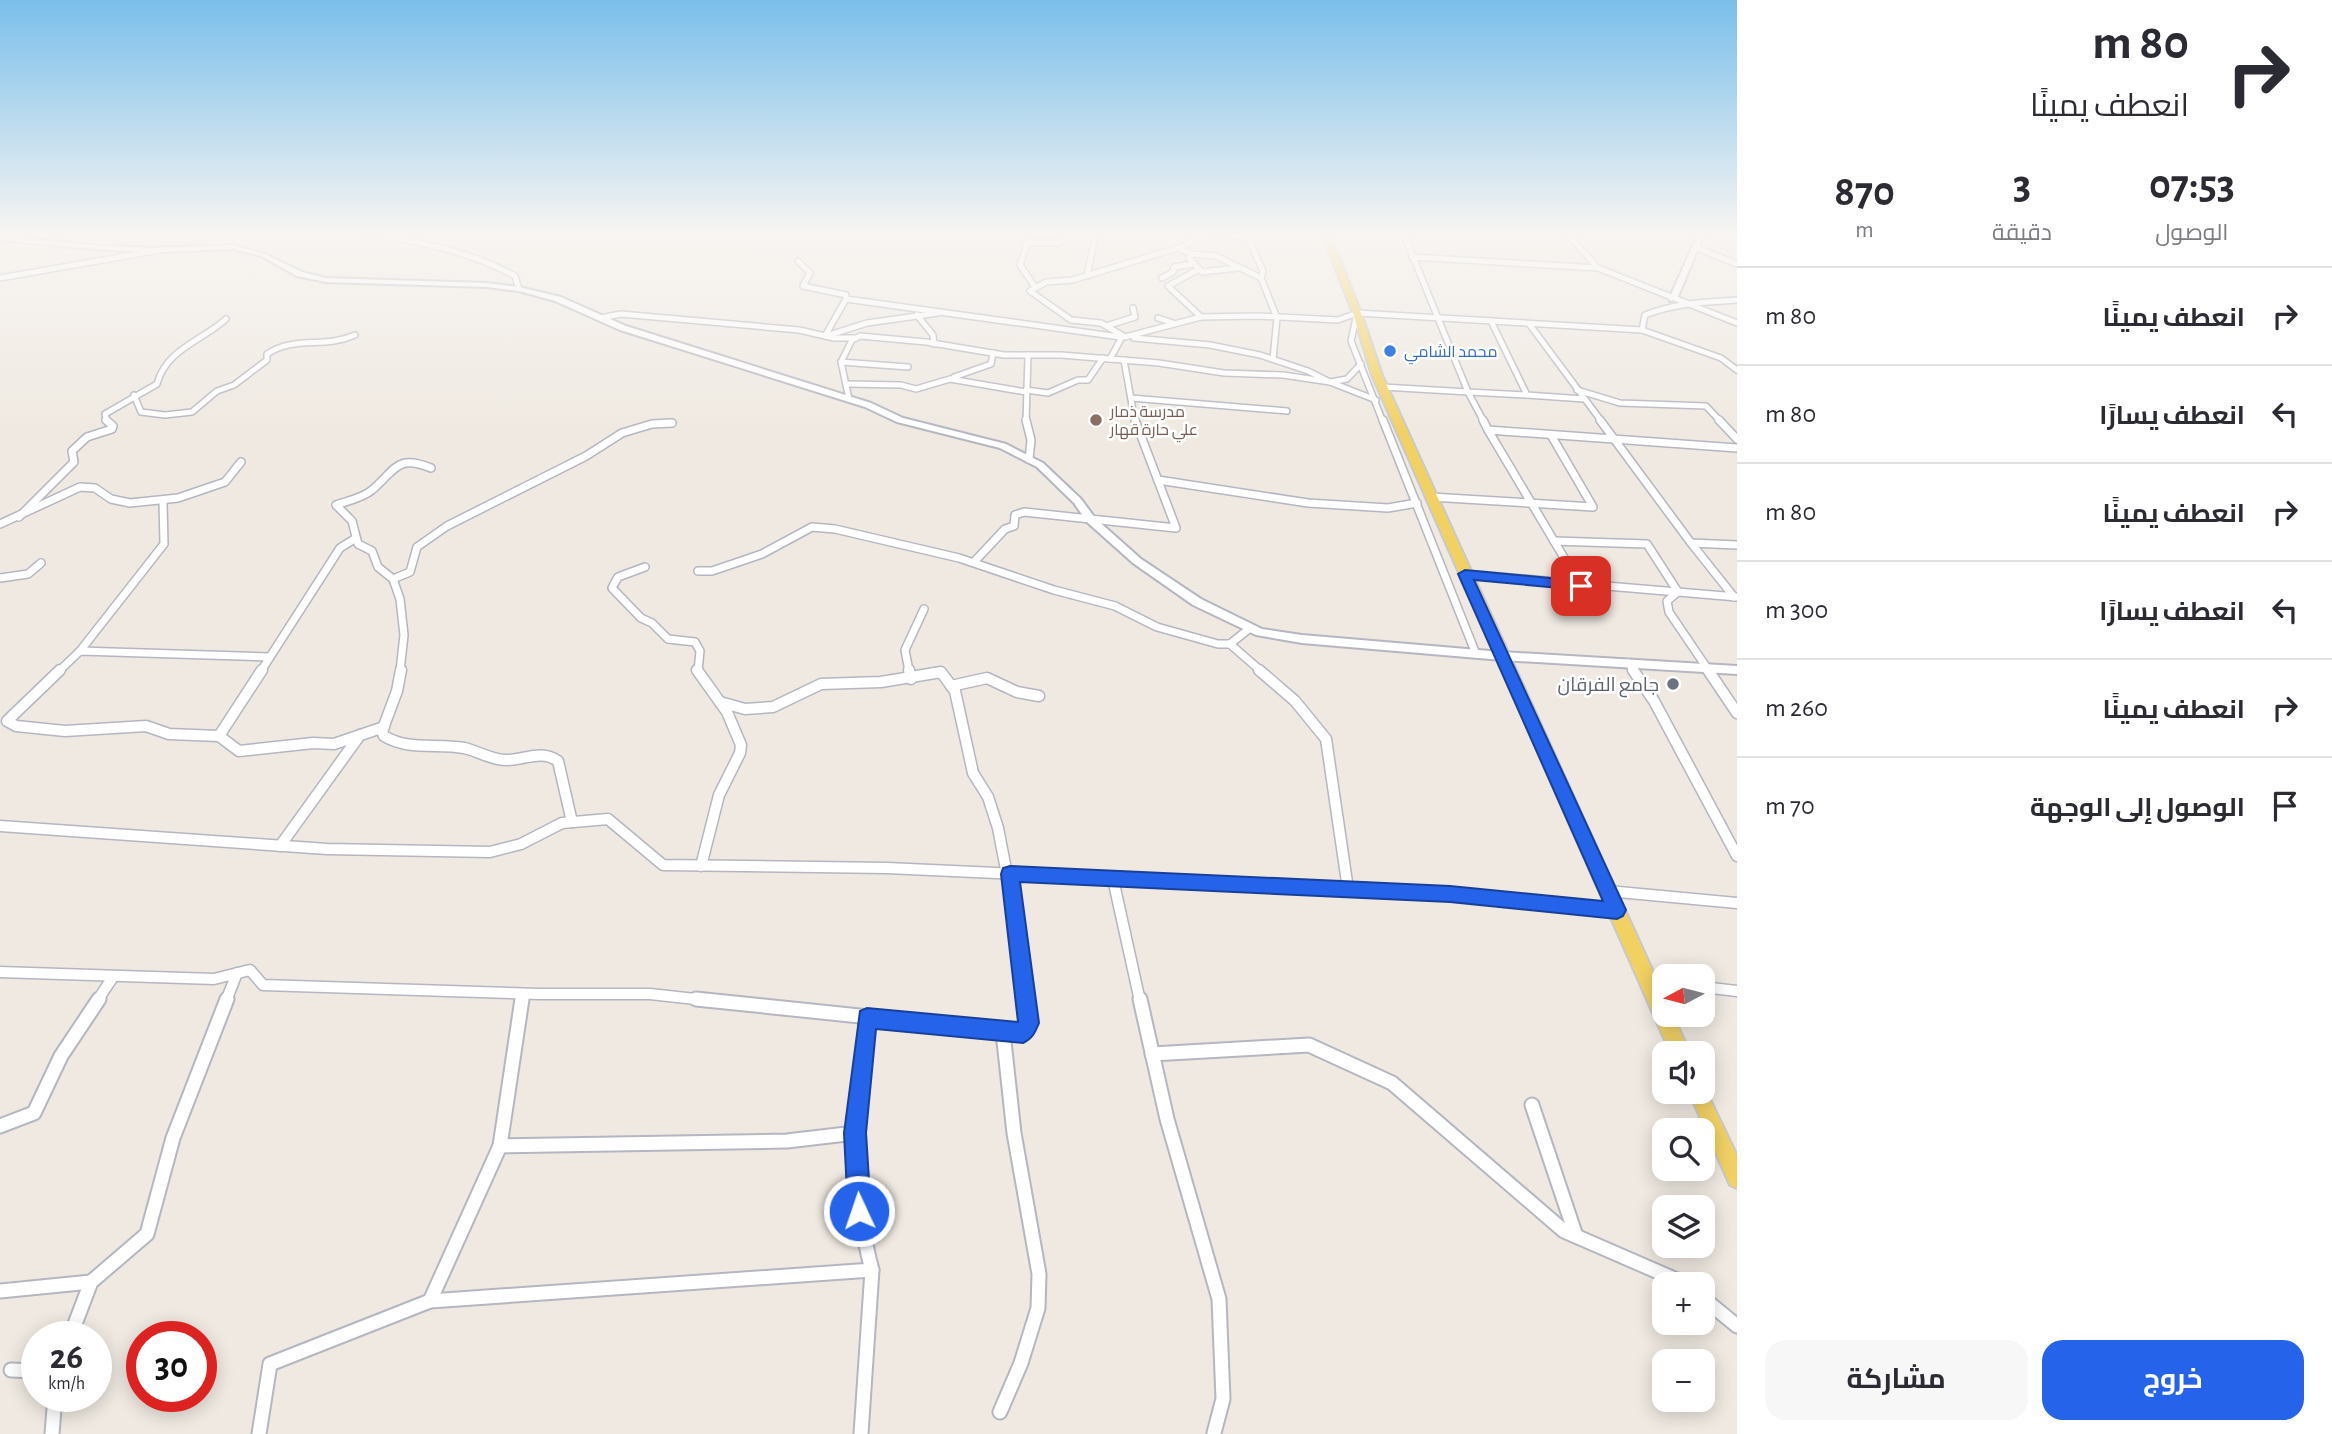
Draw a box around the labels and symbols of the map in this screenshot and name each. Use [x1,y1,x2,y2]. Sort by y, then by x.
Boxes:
marker: محمد الشامي [1382,343,1398,359]
place label: محمد الشامي [1404,343,1498,365]
place label: مدرسة ذمار علي حارة قهار [1109,404,1198,443]
marker: مدرسة ذمار علي حارة قهار [1088,412,1104,428]
pin [1551,556,1611,616]
place label: جامع الفرقان [1558,676,1659,698]
marker: جامع الفرقان [1665,676,1681,692]
north arrow [1652,964,1715,1027]
position arrow [822,1174,896,1248]
speed limit sign: 30 [126,1321,217,1412]

